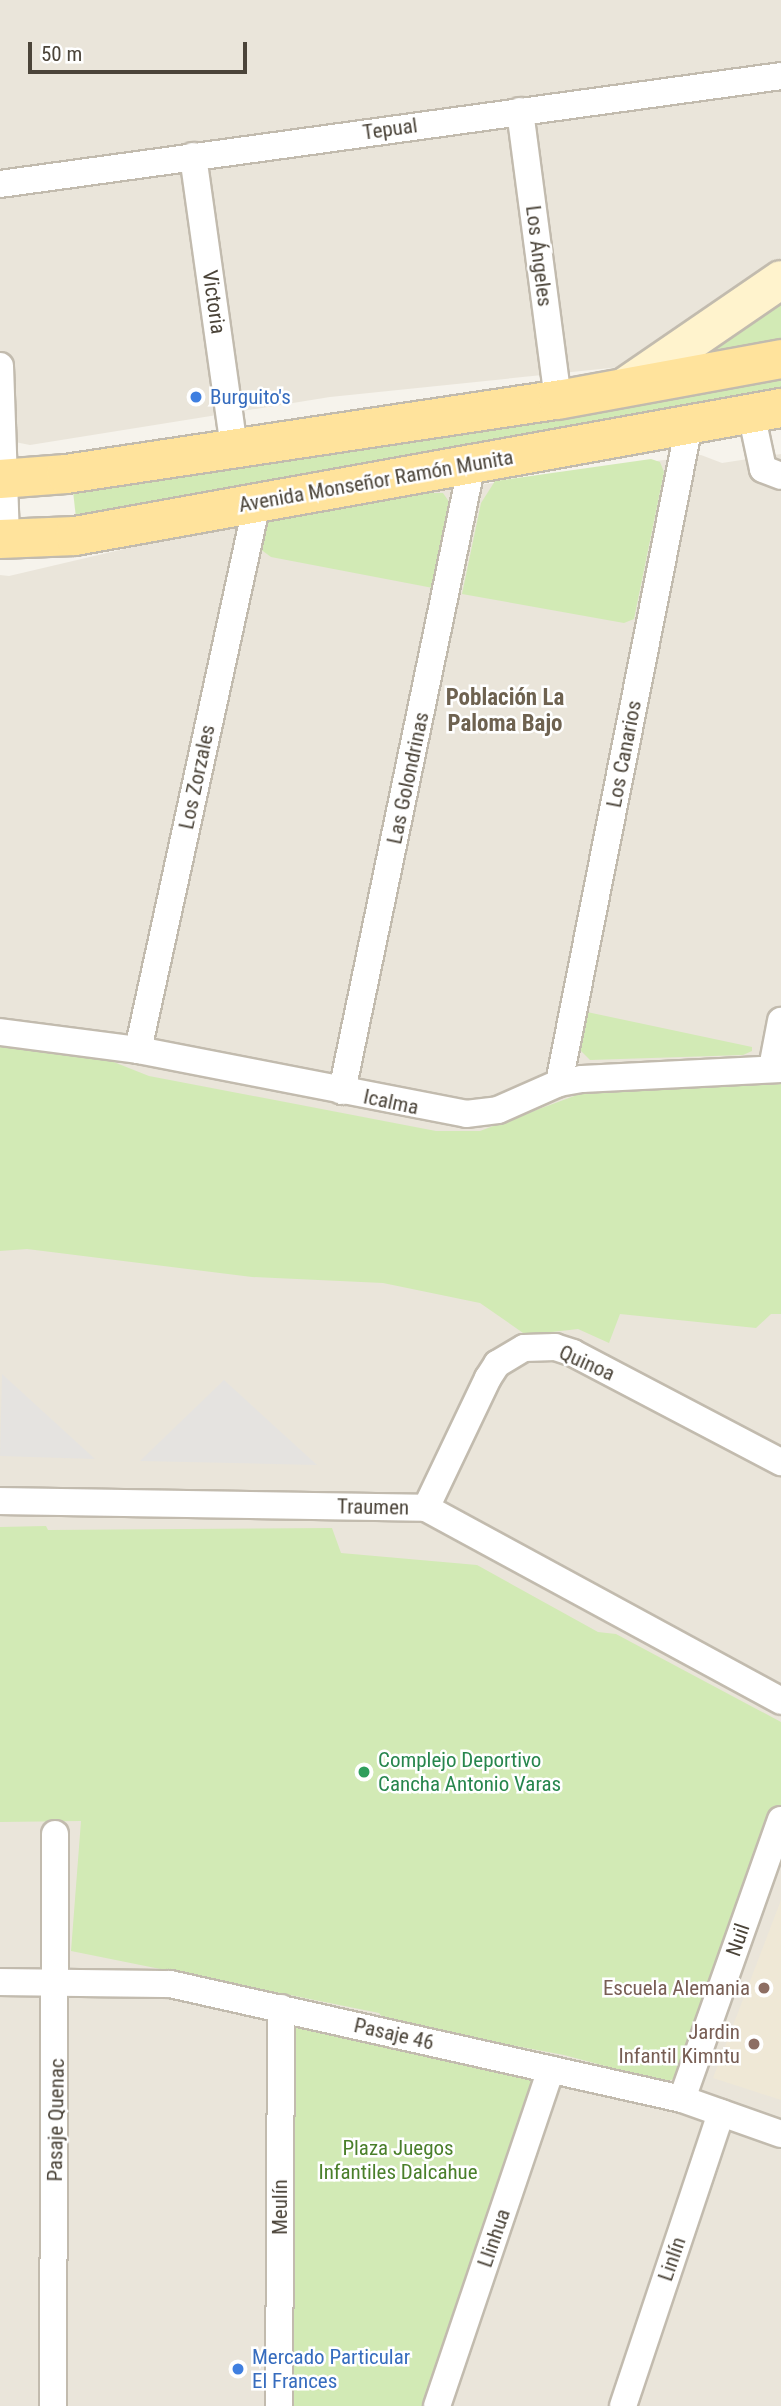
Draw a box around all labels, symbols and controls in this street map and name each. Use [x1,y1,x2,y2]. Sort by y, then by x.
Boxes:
scale bar [32,28,250,72]
text: 50 m [41,42,82,66]
street label: Tepual [361,113,419,145]
street label: Los Ángeles [520,204,558,308]
street label: Victoria [197,268,231,336]
place label: Burguito's [210,384,291,410]
marker: Burguito's [188,389,204,405]
street label: Avenida Monseñor Ramón Munita [237,444,515,518]
district label: Población La Paloma Bajo [446,684,564,738]
street label: Los Canarios [601,698,647,810]
street label: Las Golondrinas [382,710,434,846]
street label: Los Zorzales [174,722,220,832]
street label: Icalma [361,1084,421,1120]
street label: Quinoa [555,1340,619,1386]
street label: Traumen [337,1494,409,1520]
place label: Complejo Deportivo Cancha Antonio Varas [378,1747,561,1797]
marker: Complejo Deportivo Cancha Antonio Varas [356,1764,372,1780]
street label: Nuil [721,1920,755,1960]
place label: Escuela Alemania [603,1975,750,2001]
marker: Escuela Alemania [756,1980,772,1996]
street label: Pasaje 46 [352,2013,436,2055]
place label: Jardin Infantil Kimntu [618,2019,740,2069]
marker: Jardin Infantil Kimntu [746,2036,762,2052]
street label: Pasaje Quenac [42,2058,70,2182]
park label: Plaza Juegos Infantiles Dalcahue [318,2135,478,2185]
street label: Meulín [267,2179,293,2235]
street label: Llinhua [472,2205,516,2271]
street label: Linlín [653,2234,691,2284]
place label: Mercado Particular El Frances [252,2344,410,2394]
marker: Mercado Particular El Frances [230,2361,246,2377]

